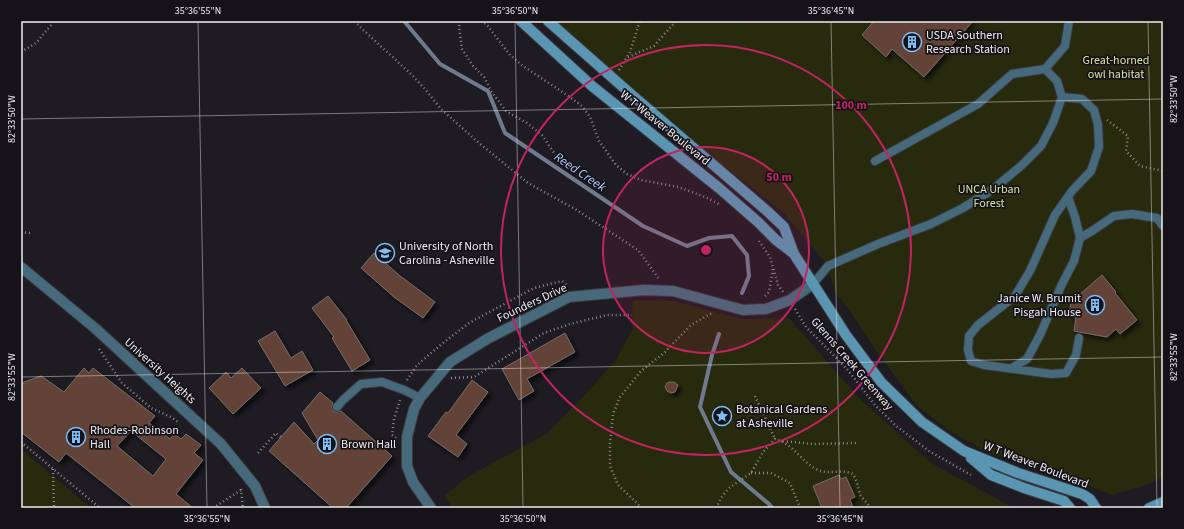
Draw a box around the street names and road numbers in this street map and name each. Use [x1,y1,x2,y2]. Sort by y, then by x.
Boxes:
street label: W T Weaver Boulevard [616,86,714,170]
street label: Founders Drive [494,279,570,327]
street label: Glenns Creek Greenway [807,314,897,414]
street label: University Heights [120,334,200,408]
street label: W T Weaver Boulevard [981,437,1091,493]

